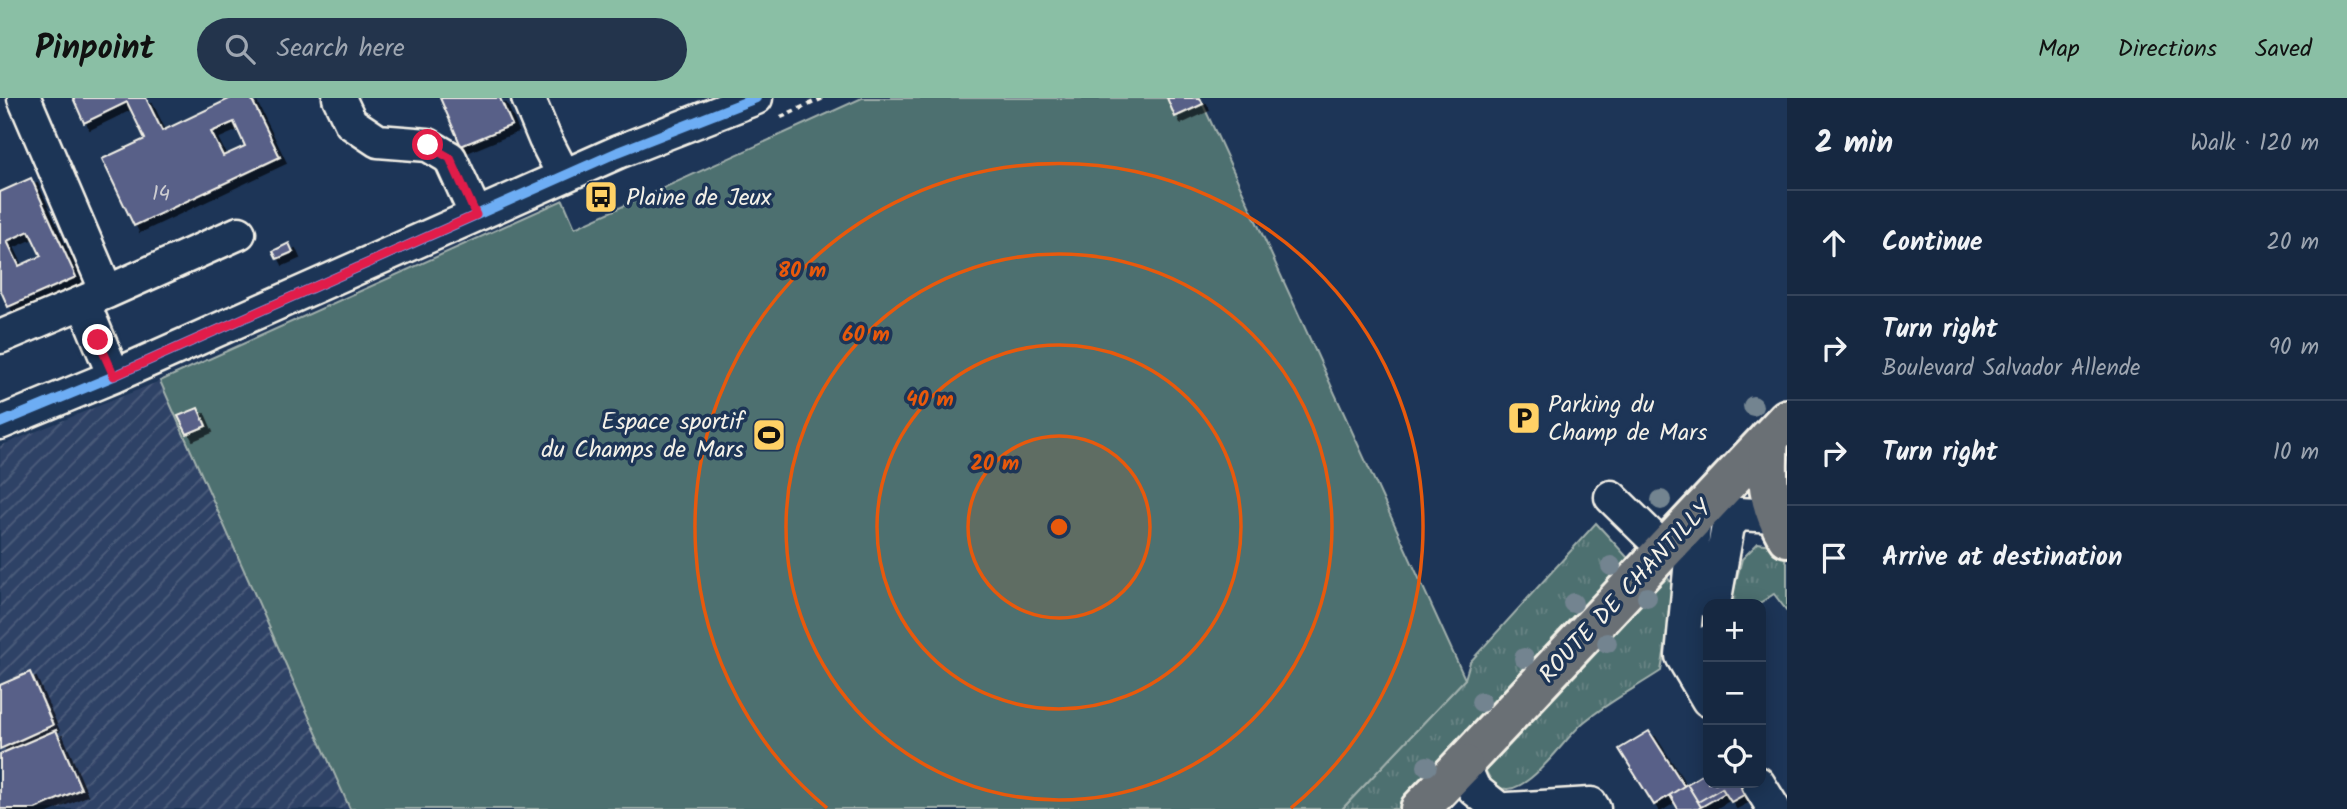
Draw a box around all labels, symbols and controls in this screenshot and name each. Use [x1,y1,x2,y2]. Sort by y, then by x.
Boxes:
search box [197,18,687,81]
text: Pinpoint [35,23,155,76]
text: Search here [277,28,405,70]
icon: search [221,30,259,68]
text: Map [2038,30,2080,69]
text: Directions [2118,30,2217,69]
text: Saved [2255,30,2312,69]
text: 2 min [1815,120,1893,168]
text: Walk · 120 m [2190,126,2319,162]
route start [412,129,443,160]
house number: 14 [152,178,170,211]
bus stop icon: Plaine de Jeux [582,178,620,216]
place label: Plaine de Jeux [626,179,772,218]
text: Continue [1882,222,1983,264]
icon: ahead [1815,224,1853,262]
text: 20 m [2267,225,2319,261]
text: 80 m [778,255,826,288]
text: Turn right [1882,309,1998,351]
text: 60 m [842,319,890,352]
route end [82,324,113,355]
icon: right [1815,329,1853,367]
text: 90 m [2269,330,2319,366]
text: Boulevard Salvador Allende [1882,351,2140,387]
text: 40 m [906,384,954,417]
place label: Parking du Champ de Mars [1548,386,1707,453]
parking icon: Parking du Champ de Mars [1505,399,1543,437]
place label: Espace sportif du Champs de Mars [541,403,747,470]
sports icon: Espace sportif du Champs de Mars [750,416,788,454]
text: Turn right [1882,432,1998,474]
icon: right [1815,434,1853,472]
text: 10 m [2273,435,2319,471]
text: 20 m [971,448,1019,481]
street label: ROUTE DE CHANTILLY [1530,490,1723,693]
centre of rings [1047,515,1071,539]
text: Arrive at destination [1882,537,2122,579]
icon: arrive [1815,539,1853,577]
map controls [1703,599,1766,788]
button: + [1703,599,1766,662]
button: − [1703,662,1766,725]
button: locate [1703,725,1766,788]

